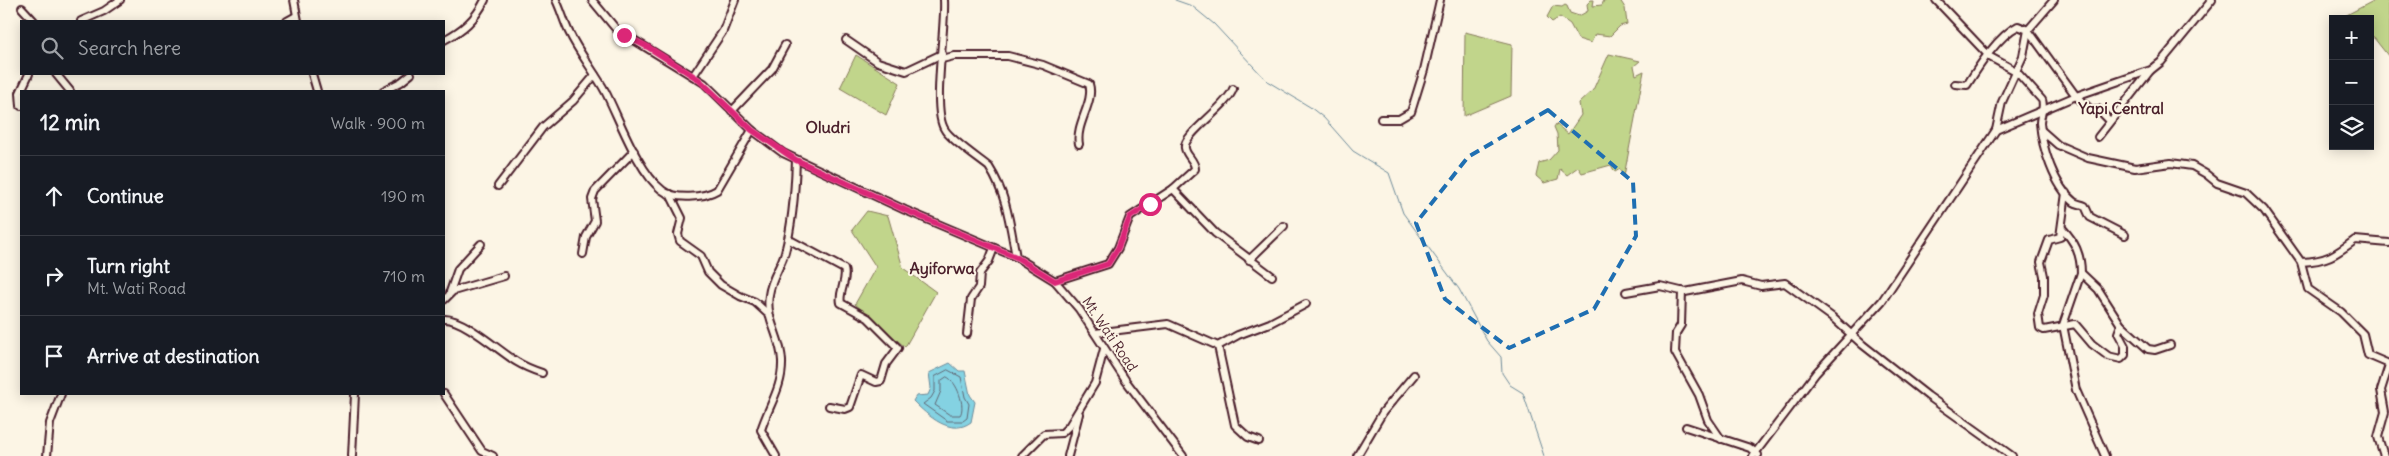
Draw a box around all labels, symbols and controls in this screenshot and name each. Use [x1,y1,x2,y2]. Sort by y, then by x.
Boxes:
map controls [2329,15,2374,150]
button: + [2329,15,2374,60]
search box [20,20,445,75]
route end [613,24,636,47]
icon: search [38,34,66,62]
text: Search here [78,36,181,60]
button: − [2329,60,2374,105]
district label: Yapi Central [2077,98,2164,119]
button: layers [2329,105,2374,150]
text: 12 min [40,109,100,136]
text: Walk · 900 m [331,113,425,133]
district label: Oludri [806,117,850,137]
icon: ahead [40,182,68,210]
text: Continue [87,184,164,208]
text: 190 m [381,186,425,206]
route start [1139,193,1162,216]
text: Turn right [87,254,170,278]
district label: Ayiforwa [909,258,975,279]
icon: right [40,262,68,290]
text: 710 m [382,266,425,286]
text: Mt. Wati Road [87,278,186,298]
street label: Mt. Wati Road [1078,293,1142,375]
icon: arrive [40,342,68,370]
text: Arrive at destination [87,344,260,368]

